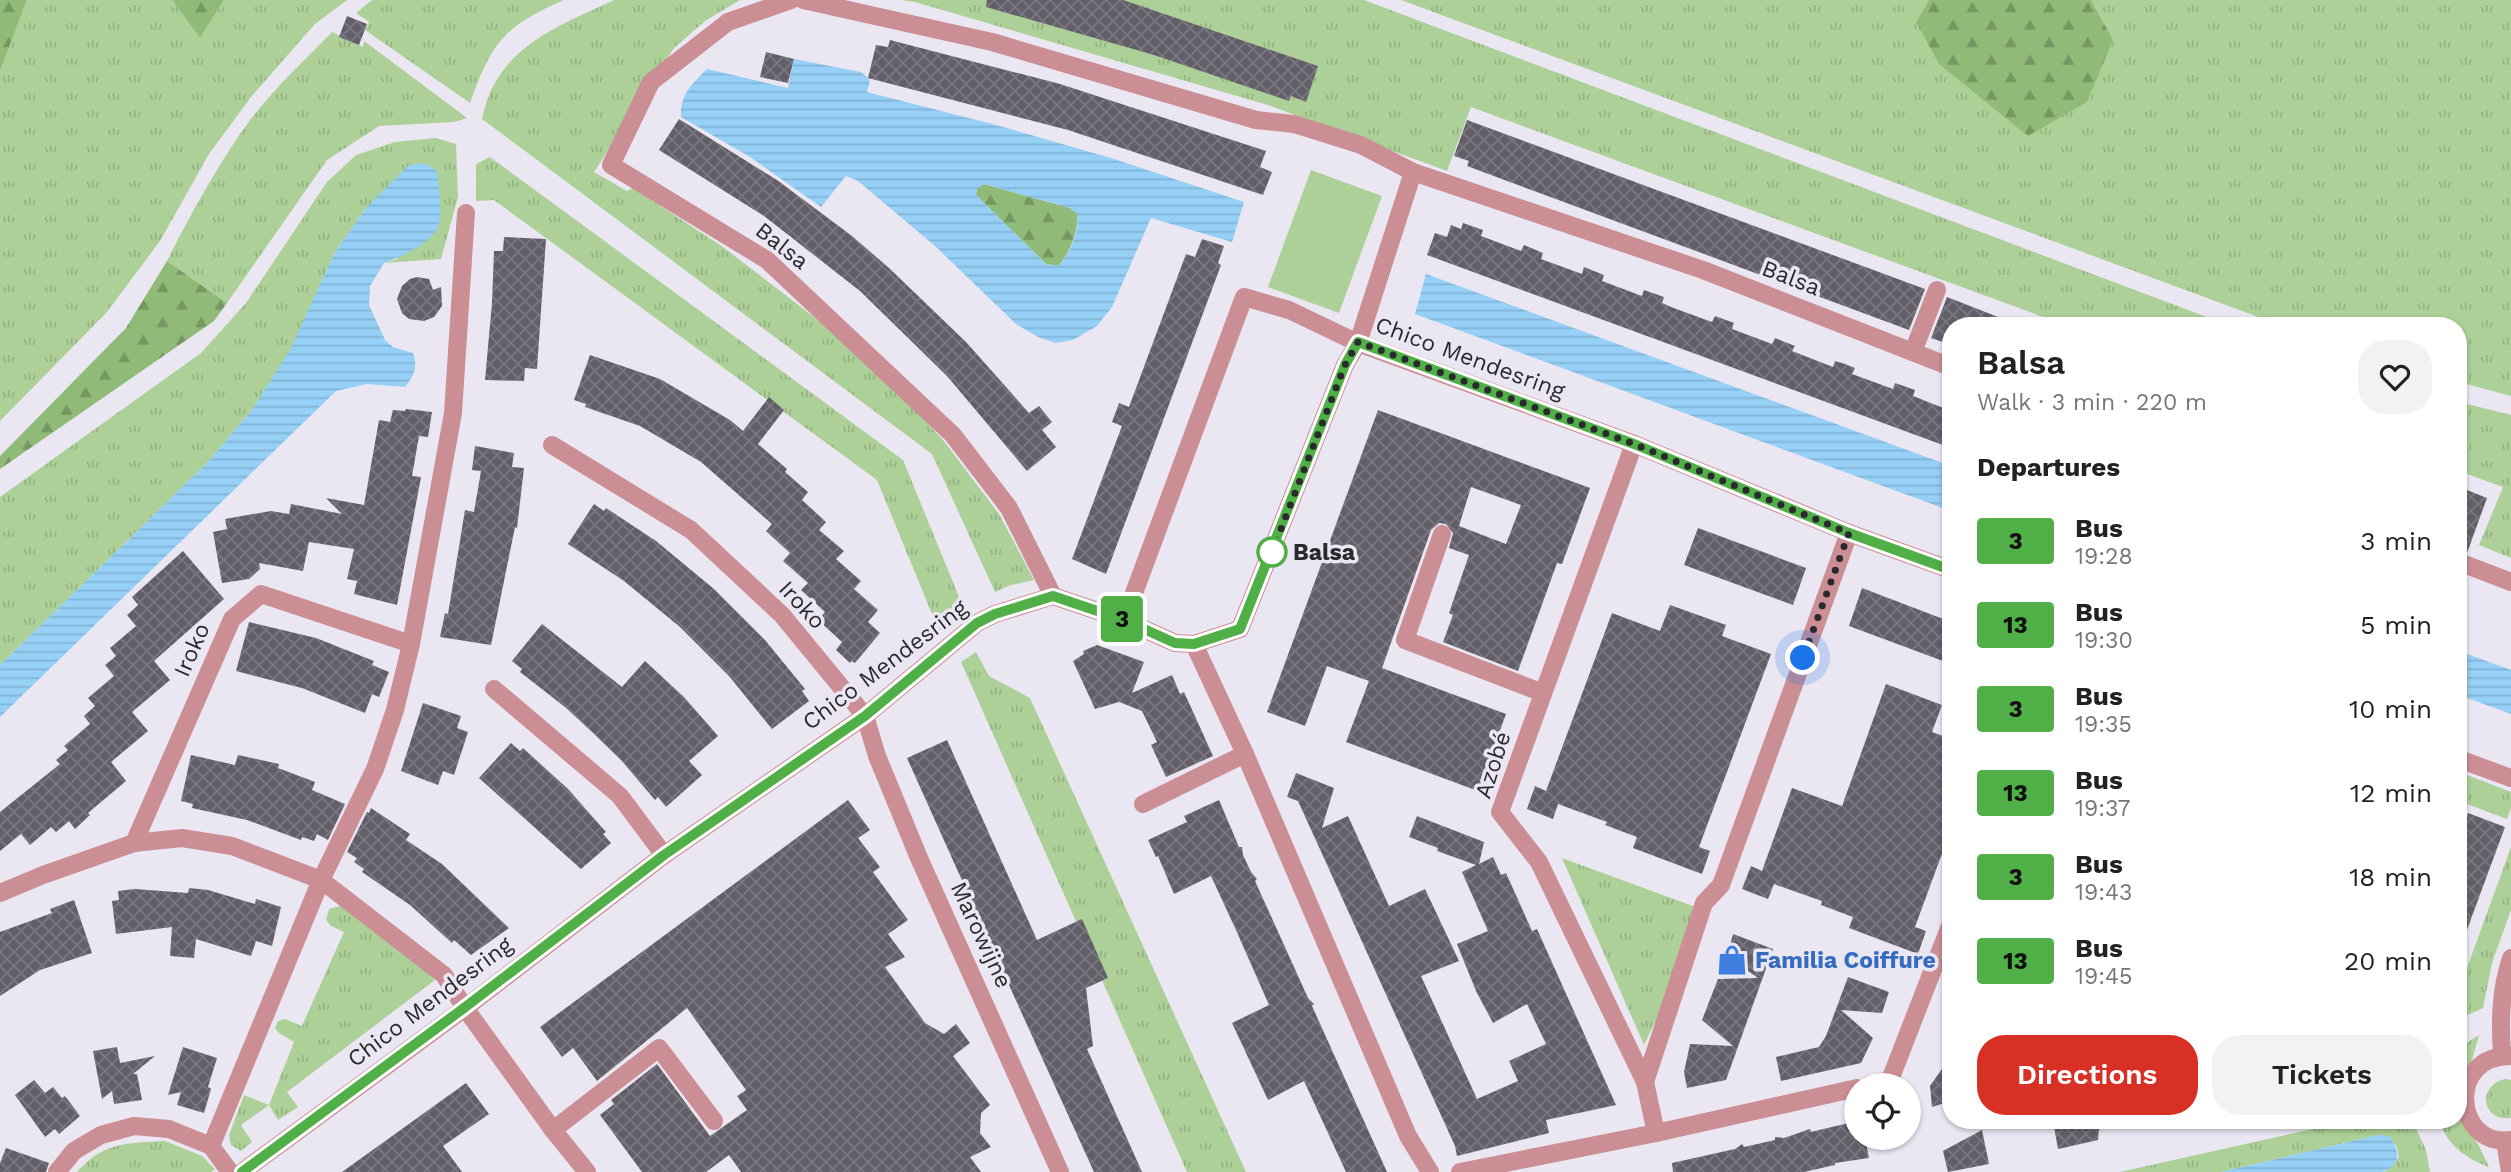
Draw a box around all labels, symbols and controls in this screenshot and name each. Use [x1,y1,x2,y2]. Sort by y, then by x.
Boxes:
street label: Balsa [750,217,814,275]
street label: Balsa [1758,255,1824,301]
street label: Chico Mendesring [1372,311,1569,405]
button: heart [2358,340,2432,414]
text: Balsa [1977,343,2065,382]
text: Walk · 3 min · 220 m [1977,389,2207,416]
text: Departures [1977,452,2120,482]
text: Bus [2075,513,2123,543]
text: 3 min [2360,526,2432,556]
text: 3 [2008,527,2023,555]
marker: Balsa [1257,537,1287,567]
place label: Balsa [1293,539,1356,566]
text: 19:28 [2075,543,2133,570]
street label: Iroko [773,575,831,635]
street label: Chico Mendesring [797,594,973,736]
line badge: 3 [1099,596,1145,642]
text: Bus [2075,597,2123,627]
text: 3 [1115,605,1129,633]
text: 5 min [2360,610,2432,640]
text: 13 [2003,611,2028,639]
street label: Iroko [168,619,216,681]
text: 19:30 [2075,627,2133,654]
your location [1785,640,1820,675]
text: Bus [2075,681,2123,711]
text: 10 min [2349,694,2432,724]
text: 3 [2008,695,2023,723]
text: 19:35 [2075,711,2132,738]
street label: Azobé [1470,728,1516,802]
text: Bus [2075,765,2123,795]
text: 12 min [2350,778,2432,808]
text: 13 [2003,779,2028,807]
text: 19:37 [2075,795,2130,822]
text: Bus [2075,849,2123,879]
text: 18 min [2349,862,2432,892]
text: 3 [2008,863,2023,891]
street label: Marowijne [945,878,1017,992]
text: 19:43 [2075,879,2132,906]
street label: Chico Mendesring [342,931,518,1073]
text: Bus [2075,933,2123,963]
shop icon: Familia Coiffure [1715,943,1749,977]
text: 20 min [2344,946,2432,976]
place label: Familia Coiffure [1755,947,1936,974]
text: 13 [2003,947,2028,975]
text: 19:45 [2075,963,2132,990]
button: Directions [1977,1035,2198,1115]
button: Tickets [2212,1035,2432,1115]
map controls [1844,1073,1921,1150]
button: locate [1844,1073,1921,1150]

